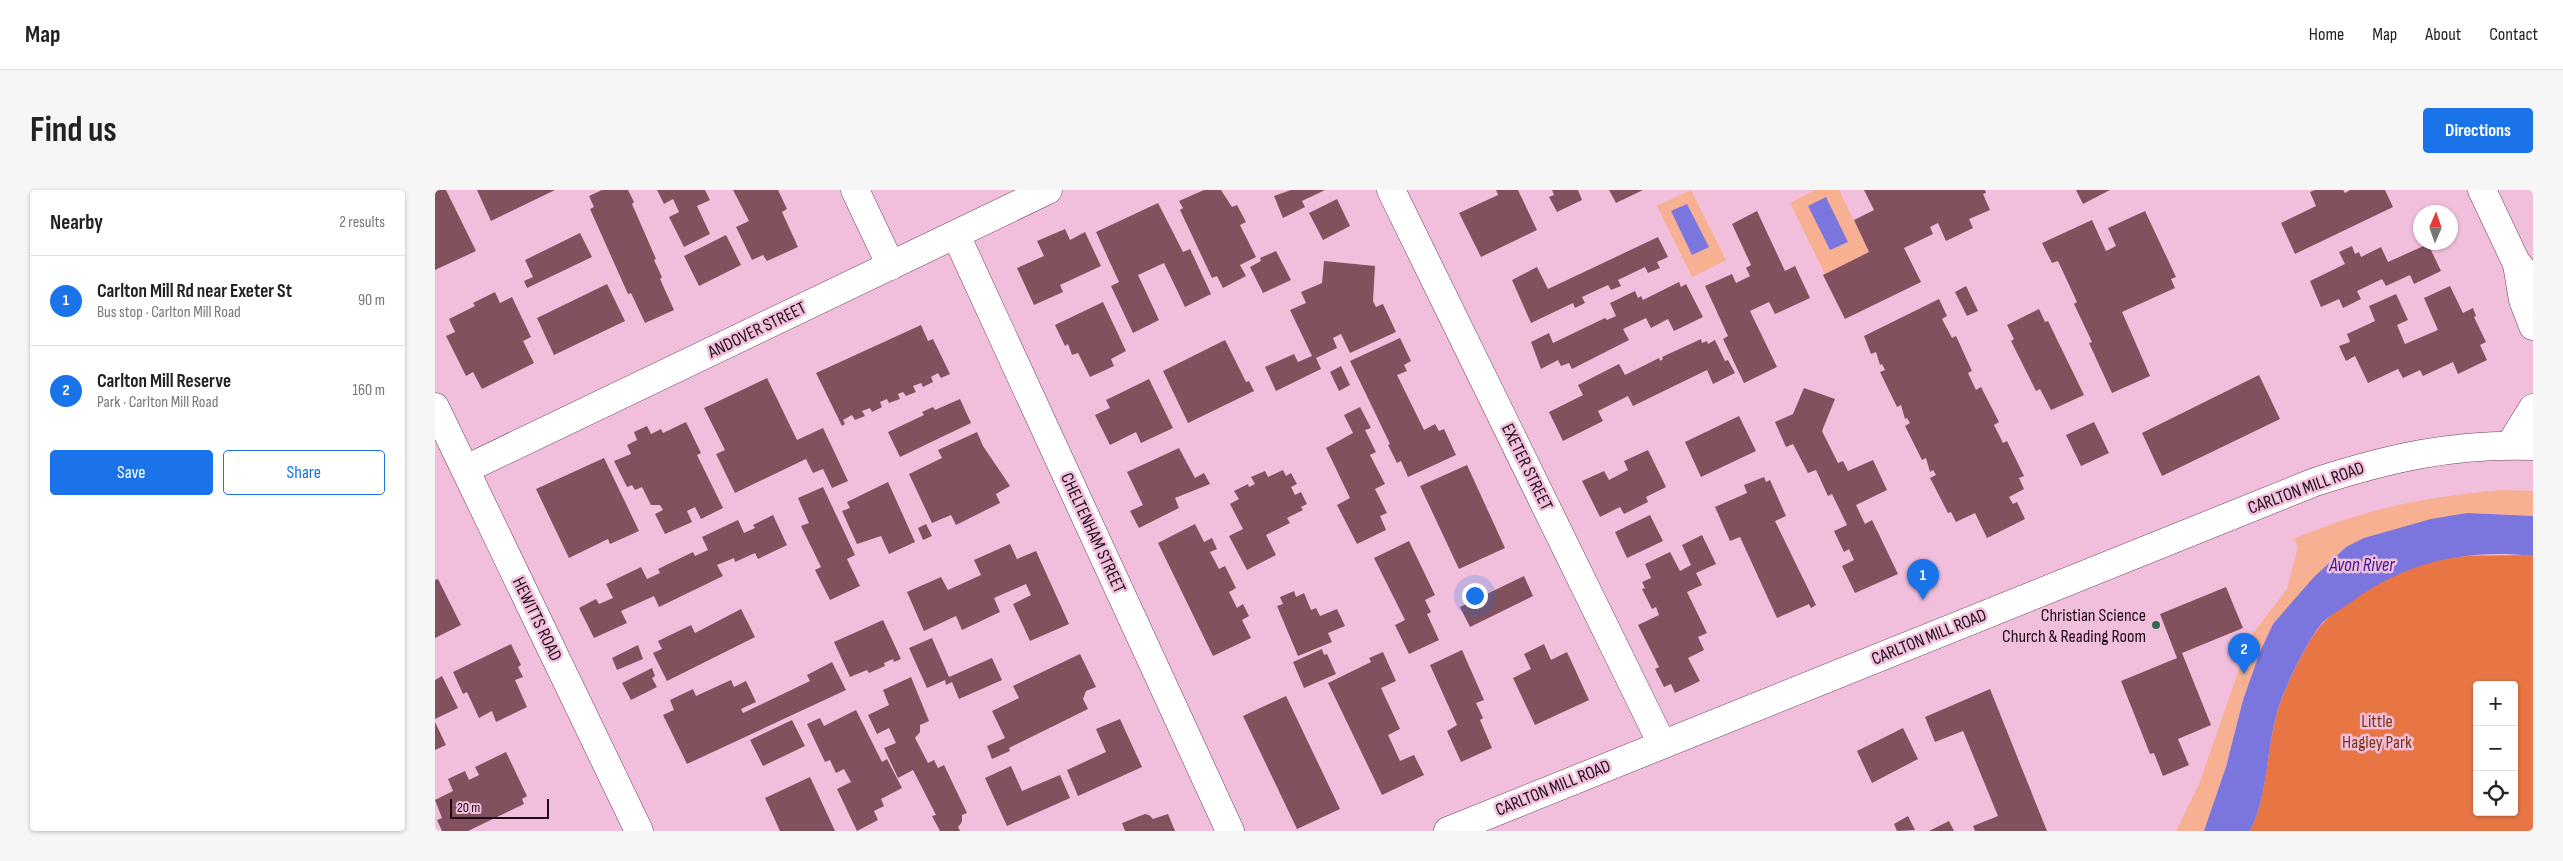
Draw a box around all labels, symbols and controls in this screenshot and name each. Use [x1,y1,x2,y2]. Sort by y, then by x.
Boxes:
text: Map [25,20,60,49]
text: Home [2309,24,2344,45]
text: Map [2372,24,2397,45]
text: About [2425,24,2461,45]
text: Contact [2489,24,2538,45]
button: Directions [2423,108,2533,153]
text: Find us [30,109,117,152]
north arrow [2413,205,2458,250]
text: Nearby [50,210,103,235]
text: 2 results [339,213,385,232]
text: Carlton Mill Rd near Exeter St [97,280,292,303]
text: 1 [63,291,69,310]
text: 90 m [358,291,385,310]
street label: ANDOVER STREET [704,297,809,363]
text: Bus stop · Carlton Mill Road [97,303,241,322]
text: Carlton Mill Reserve [97,370,231,393]
text: 2 [62,381,70,400]
text: 160 m [352,381,385,400]
text: Park · Carlton Mill Road [97,393,218,412]
street label: EXETER STREET [1497,420,1557,514]
button: Save [50,450,213,495]
button: Share [223,450,385,495]
street label: CARLTON MILL ROAD [2245,457,2367,519]
street label: CHELTENHAM STREET [1056,469,1130,597]
water label: Avon River [2328,554,2395,577]
pin: 1 [1907,559,1939,600]
street label: HEWITTS ROAD [508,574,566,664]
your location [1462,583,1488,609]
street label: CARLTON MILL ROAD [1868,604,1990,670]
place label: Christian Science Church & Reading Room [2002,605,2146,647]
marker: Christian Science Church & Reading Room [2150,619,2162,631]
pin: 2 [2228,633,2260,674]
map controls [2473,681,2518,816]
button: + [2473,681,2518,726]
park label: Little Hagley Park [2342,711,2412,753]
button: − [2473,726,2518,771]
street label: CARLTON MILL ROAD [1492,755,1614,821]
button: locate [2473,771,2518,816]
scale bar [450,796,549,819]
text: 20 m [457,799,480,816]

